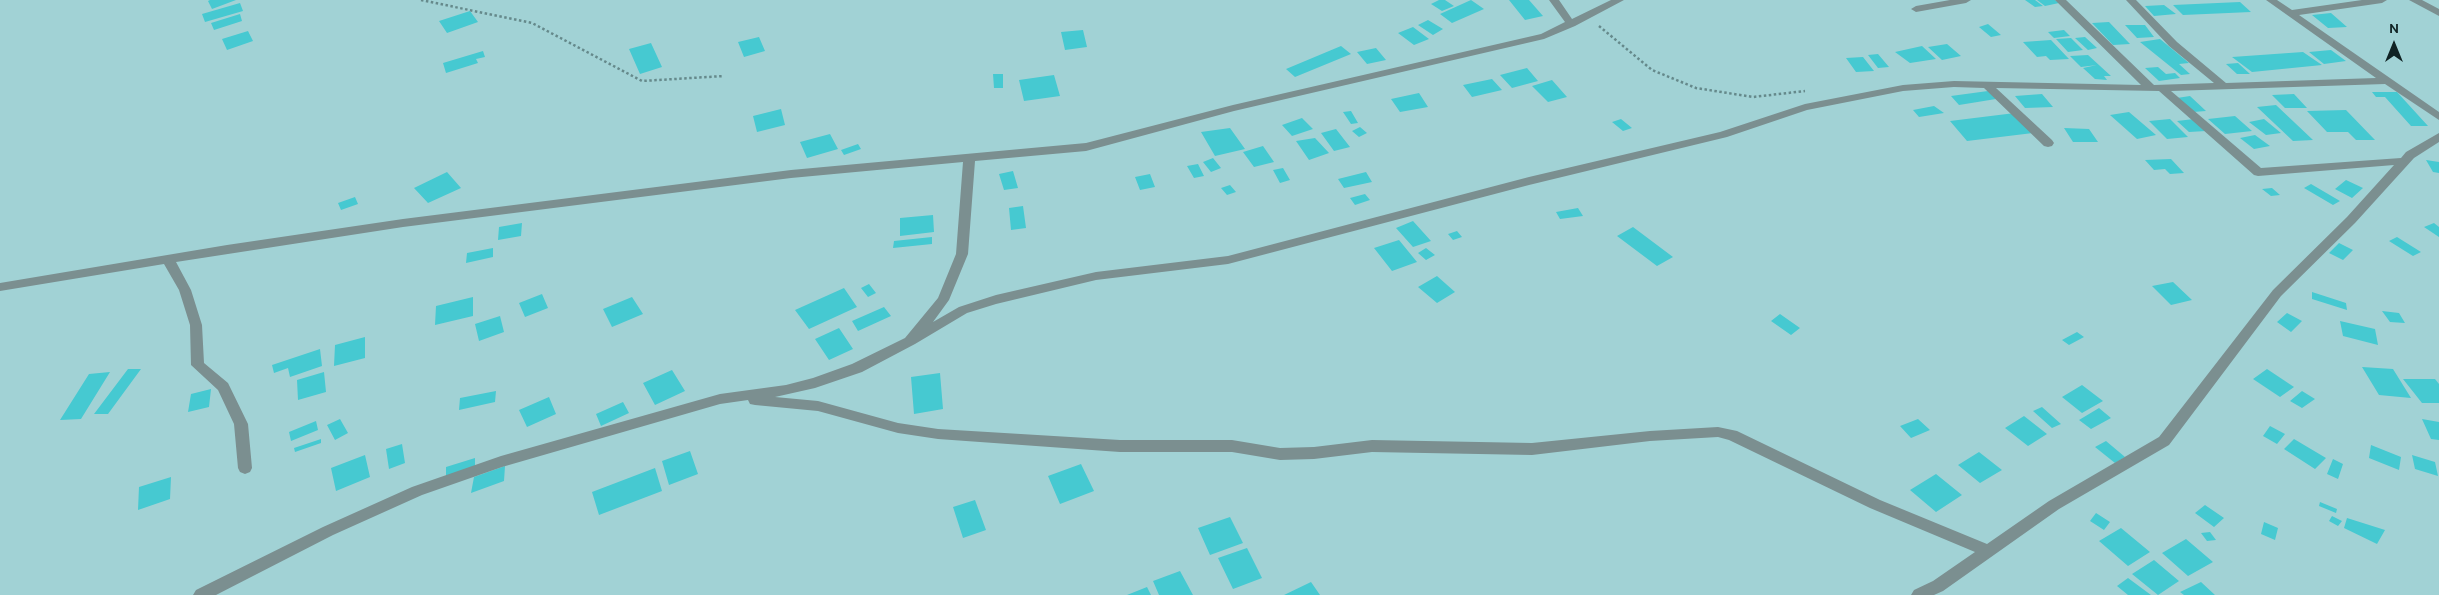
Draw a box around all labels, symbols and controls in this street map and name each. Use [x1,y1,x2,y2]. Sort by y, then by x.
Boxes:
north arrow [2369,20,2419,70]
text: N [2389,21,2399,38]

